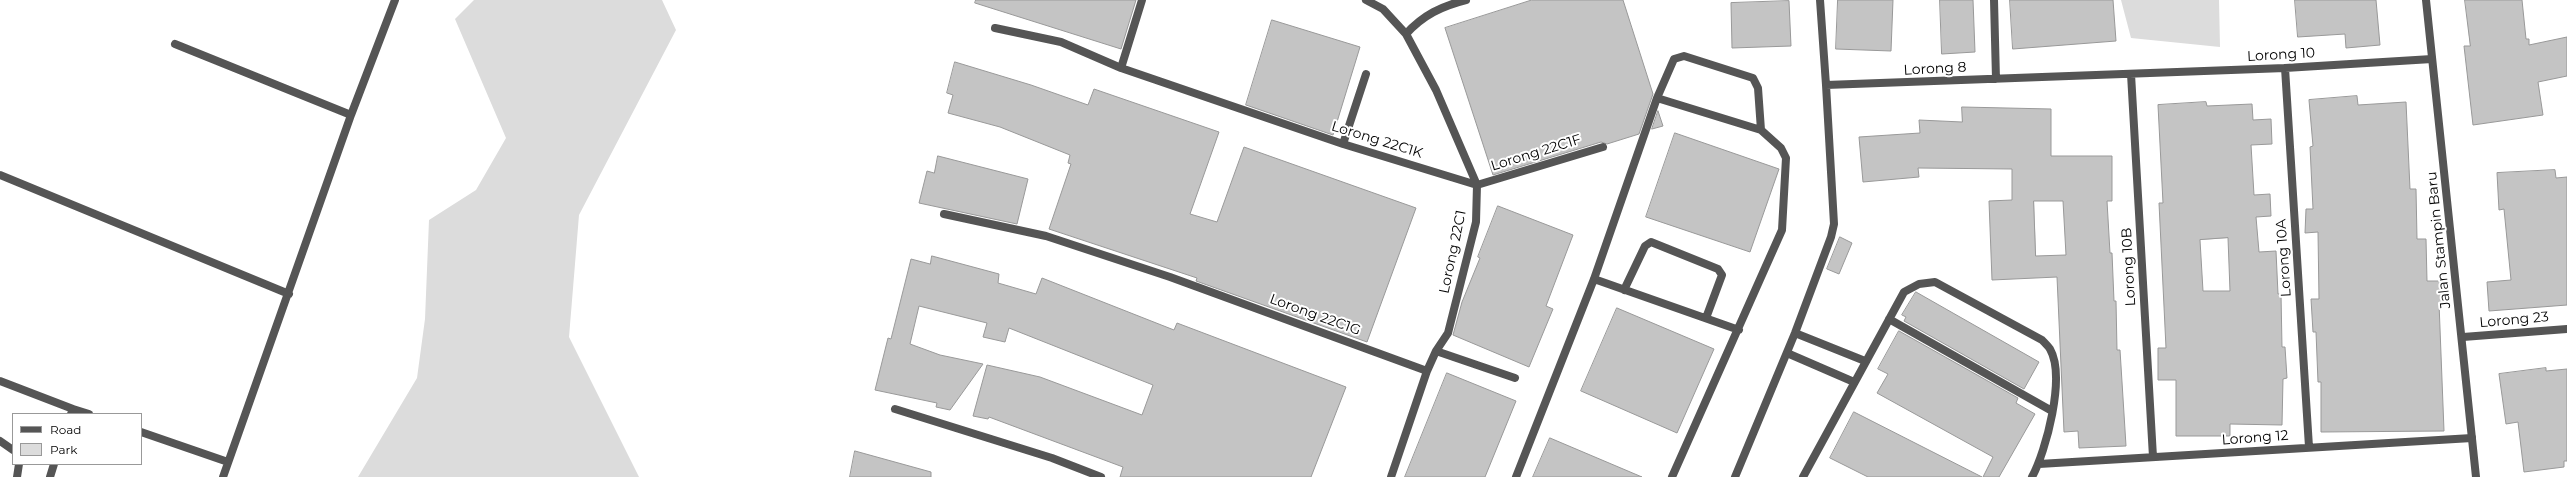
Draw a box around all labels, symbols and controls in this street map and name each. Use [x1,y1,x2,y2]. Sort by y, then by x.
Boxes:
street label: Lorong 10 [2247,45,2315,65]
street label: Lorong 8 [1903,59,1967,79]
street label: Lorong 22C1K [1329,118,1425,162]
street label: Lorong 22C1F [1489,131,1583,175]
street label: Jalan Stampin Baru [2423,171,2455,309]
street label: Lorong 22C1 [1436,209,1470,295]
street label: Lorong 10A [2273,218,2295,298]
street label: Lorong 10B [2119,227,2139,307]
street label: Lorong 22C1G [1267,291,1363,339]
street label: Lorong 23 [2479,309,2549,331]
legend [12,413,142,465]
text: Road [50,422,81,437]
street label: Lorong 12 [2221,427,2289,449]
text: Park [50,442,77,457]

